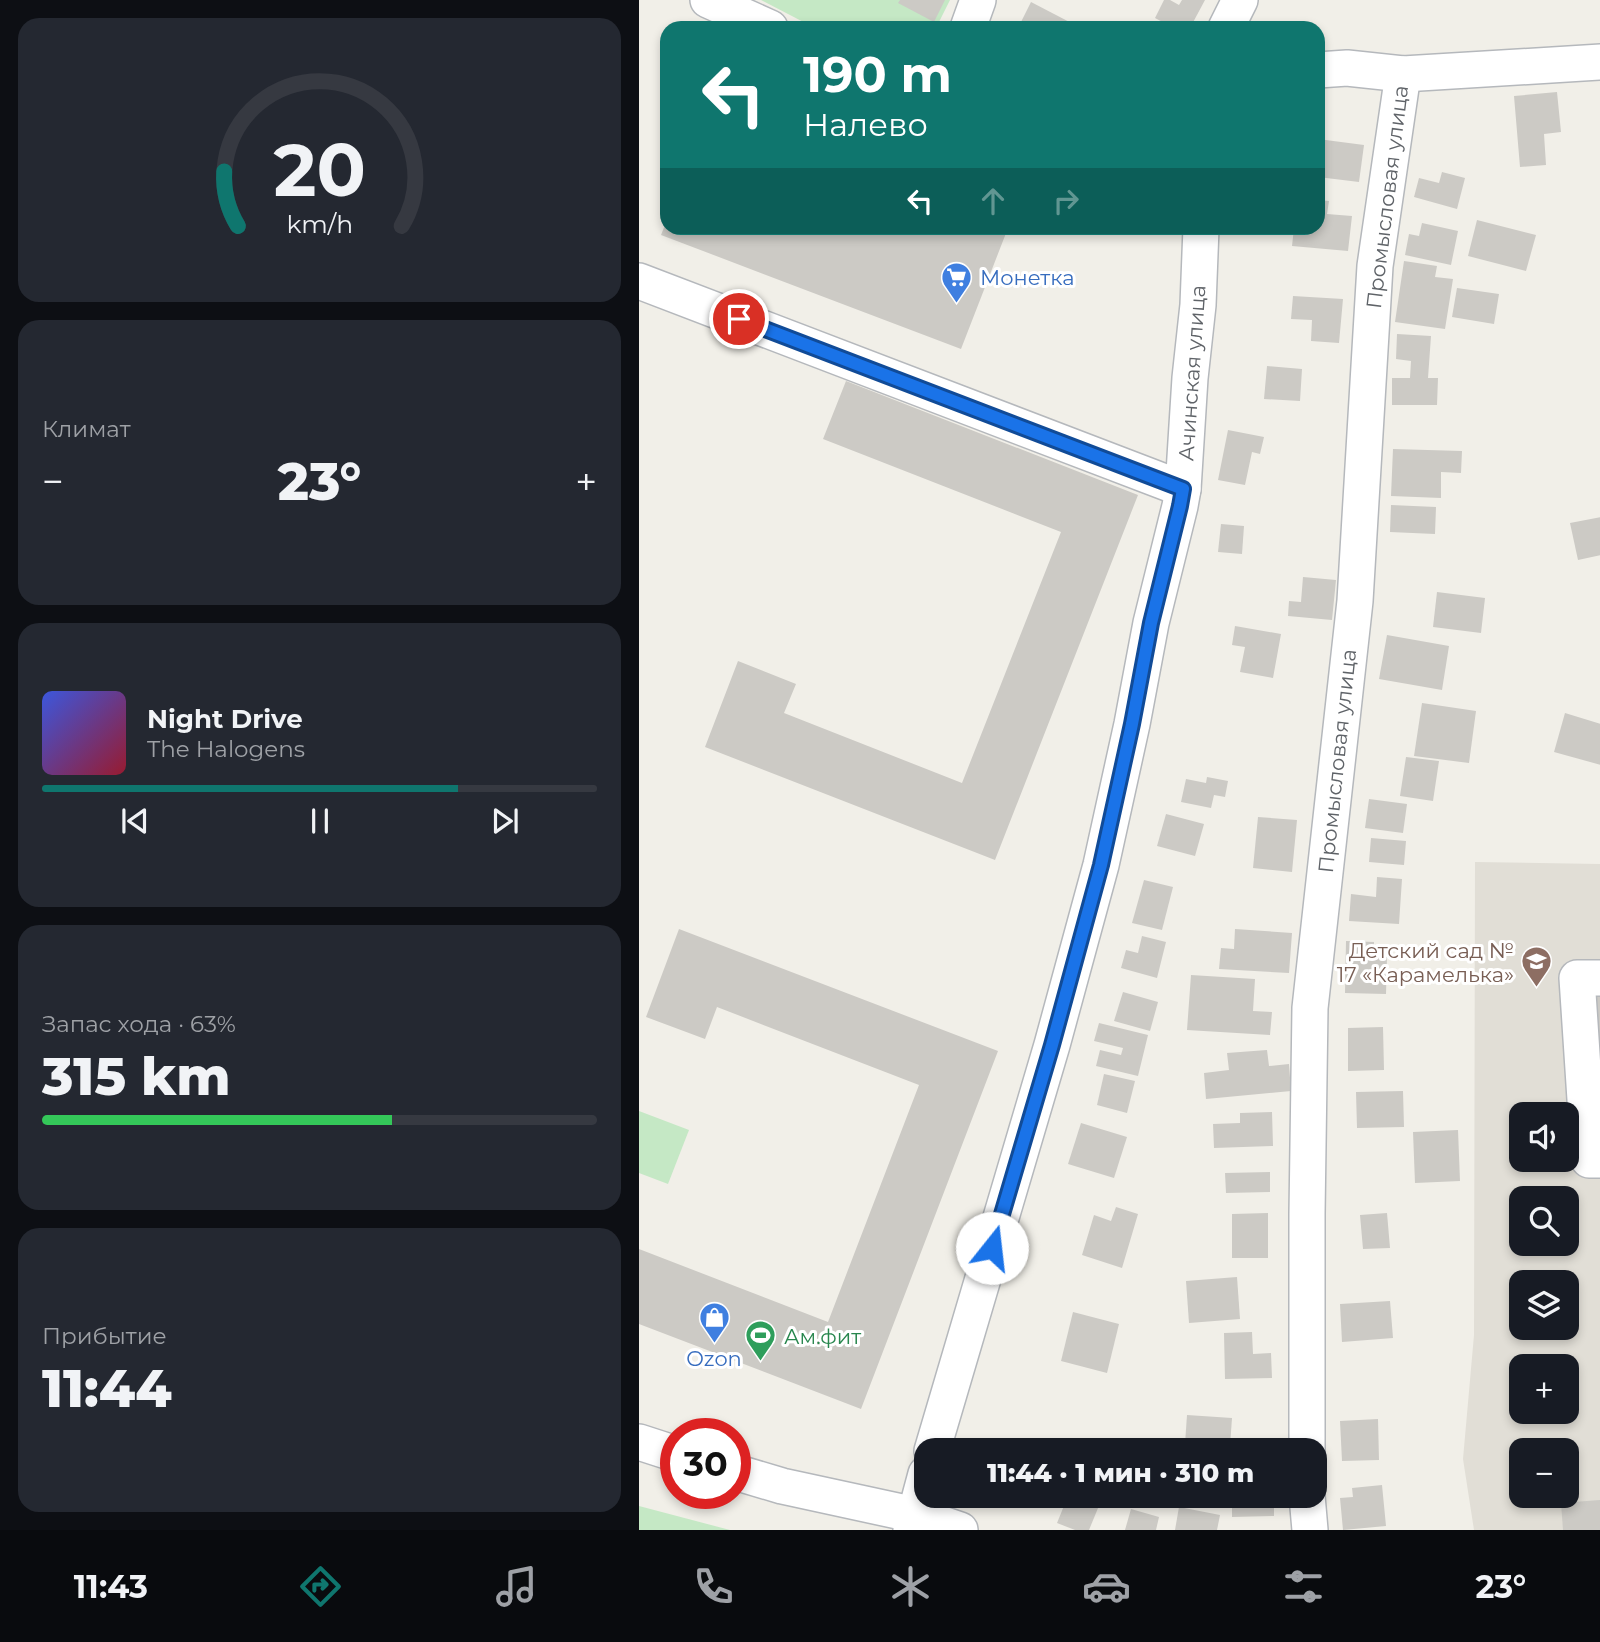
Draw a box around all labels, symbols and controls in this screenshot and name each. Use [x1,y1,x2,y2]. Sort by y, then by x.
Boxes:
text: 190 m [803,45,952,104]
icon: left [688,49,779,140]
street label: Промысловая улица [1361,84,1413,310]
text: Налево [803,105,928,144]
text: 20 [273,127,366,215]
icon: left [901,182,939,220]
icon: ahead [974,182,1012,220]
icon: right [1047,182,1085,220]
text: km/h [286,209,353,239]
supermarket icon: Монетка [940,260,974,304]
place label: Монетка [980,265,1074,290]
street label: Ачинская улица [1173,284,1211,462]
pin [709,289,769,349]
icon: arrive [720,300,758,338]
text: Климат [42,415,131,443]
text: 23° [278,450,361,513]
text: − [42,458,64,505]
text: + [575,458,597,505]
street label: Промысловая улица [1313,648,1361,874]
text: Night Drive [147,703,303,735]
text: The Halogens [147,735,305,763]
icon: previous [116,802,154,840]
icon: pause [301,802,339,840]
icon: next [486,802,524,840]
place label: Детский сад № 17 «Карамелька» [1337,938,1514,987]
school or university icon: Детский сад № 17 «Карамелька» [1520,945,1554,989]
text: Запас хода · 63% [42,1010,236,1038]
text: 315 km [42,1045,231,1108]
map controls [1509,1102,1579,1508]
button: sound [1509,1102,1579,1172]
button: search [1509,1186,1579,1256]
position arrow [955,1211,1029,1285]
button: layers [1509,1270,1579,1340]
shop icon: Ozon [697,1301,731,1345]
sports icon: Ам.фит [744,1319,778,1363]
text: Прибытие [42,1322,167,1350]
place label: Ам.фит [784,1324,861,1349]
place label: Ozon [686,1346,742,1371]
button: + [1509,1354,1579,1424]
text: 11:44 [42,1357,172,1420]
speed limit sign: 30 [660,1418,751,1509]
button: − [1509,1438,1579,1508]
text: 11:44 · 1 мин · 310 m [987,1457,1254,1489]
icon: directions [296,1562,345,1611]
icon: music [492,1562,541,1611]
icon: phone [689,1562,738,1611]
icon: climate [886,1562,935,1611]
icon: car [1082,1562,1131,1611]
icon: filters [1279,1562,1328,1611]
text: 11:43 [74,1567,148,1606]
text: 23° [1475,1567,1526,1606]

